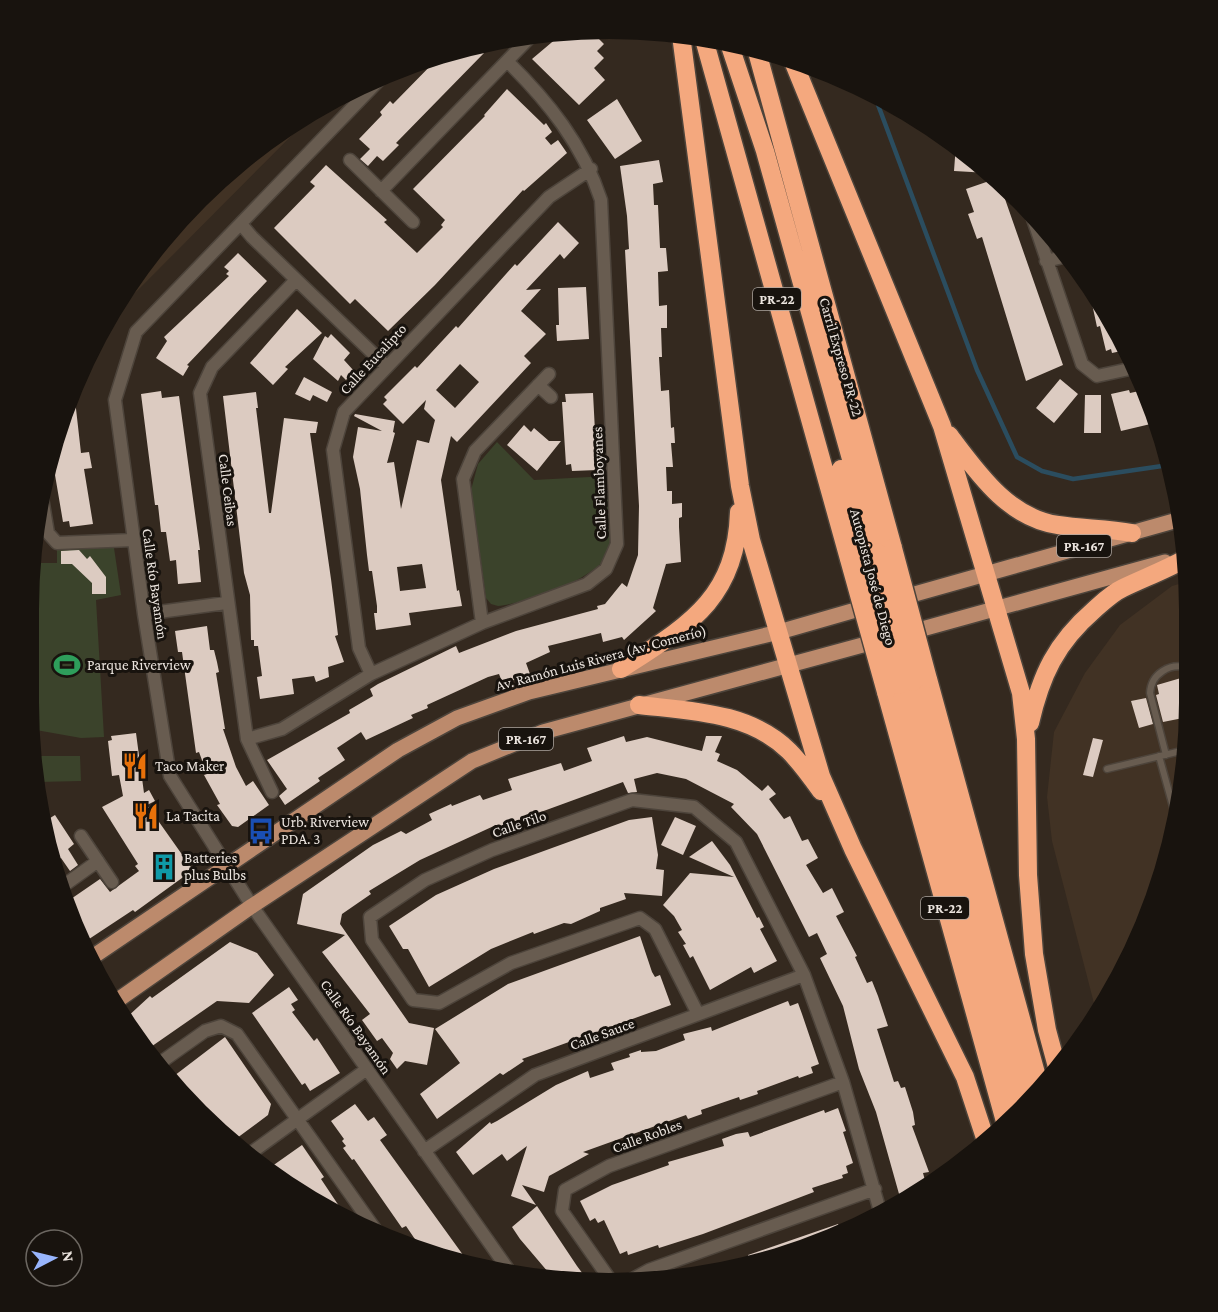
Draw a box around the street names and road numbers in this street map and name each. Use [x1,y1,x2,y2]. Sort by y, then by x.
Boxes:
road number: PR-22 [753,288,801,310]
street label: Carril Expreso PR-22 [815,296,866,418]
street label: Calle Eucalipto [336,321,410,398]
street label: Calle Flamboyanes [589,426,610,540]
street label: Calle Ceibas [216,453,240,527]
street label: Autopista José de Diego [846,507,899,647]
street label: Calle Río Bayamón [138,527,171,641]
road number: PR-167 [1057,535,1111,557]
street label: Av. Ramón Luis Rivera (Av. Comerío) [494,622,708,695]
road number: PR-167 [499,728,553,750]
street label: Calle Tilo [490,807,548,841]
road number: PR-22 [921,897,969,919]
street label: Calle Río Bayamón [317,977,395,1078]
street label: Calle Sauce [567,1015,637,1053]
street label: Calle Robles [610,1116,684,1156]

